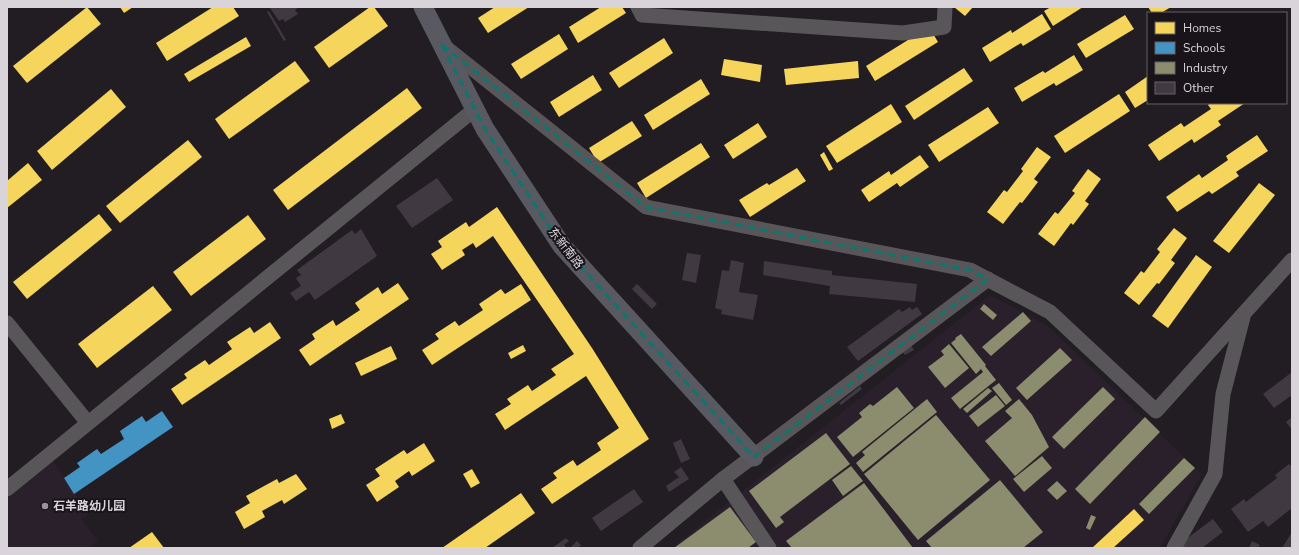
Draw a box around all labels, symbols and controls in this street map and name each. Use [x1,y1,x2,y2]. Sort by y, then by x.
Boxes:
legend [1147,12,1287,104]
text: Homes [1183,20,1221,36]
text: Schools [1183,40,1226,56]
text: Industry [1183,60,1228,76]
text: Other [1183,80,1215,96]
street label: 东新南路 [545,224,587,272]
place label: 石羊路幼儿园 [53,498,125,514]
marker: 石羊路幼儿园 [40,501,50,511]

